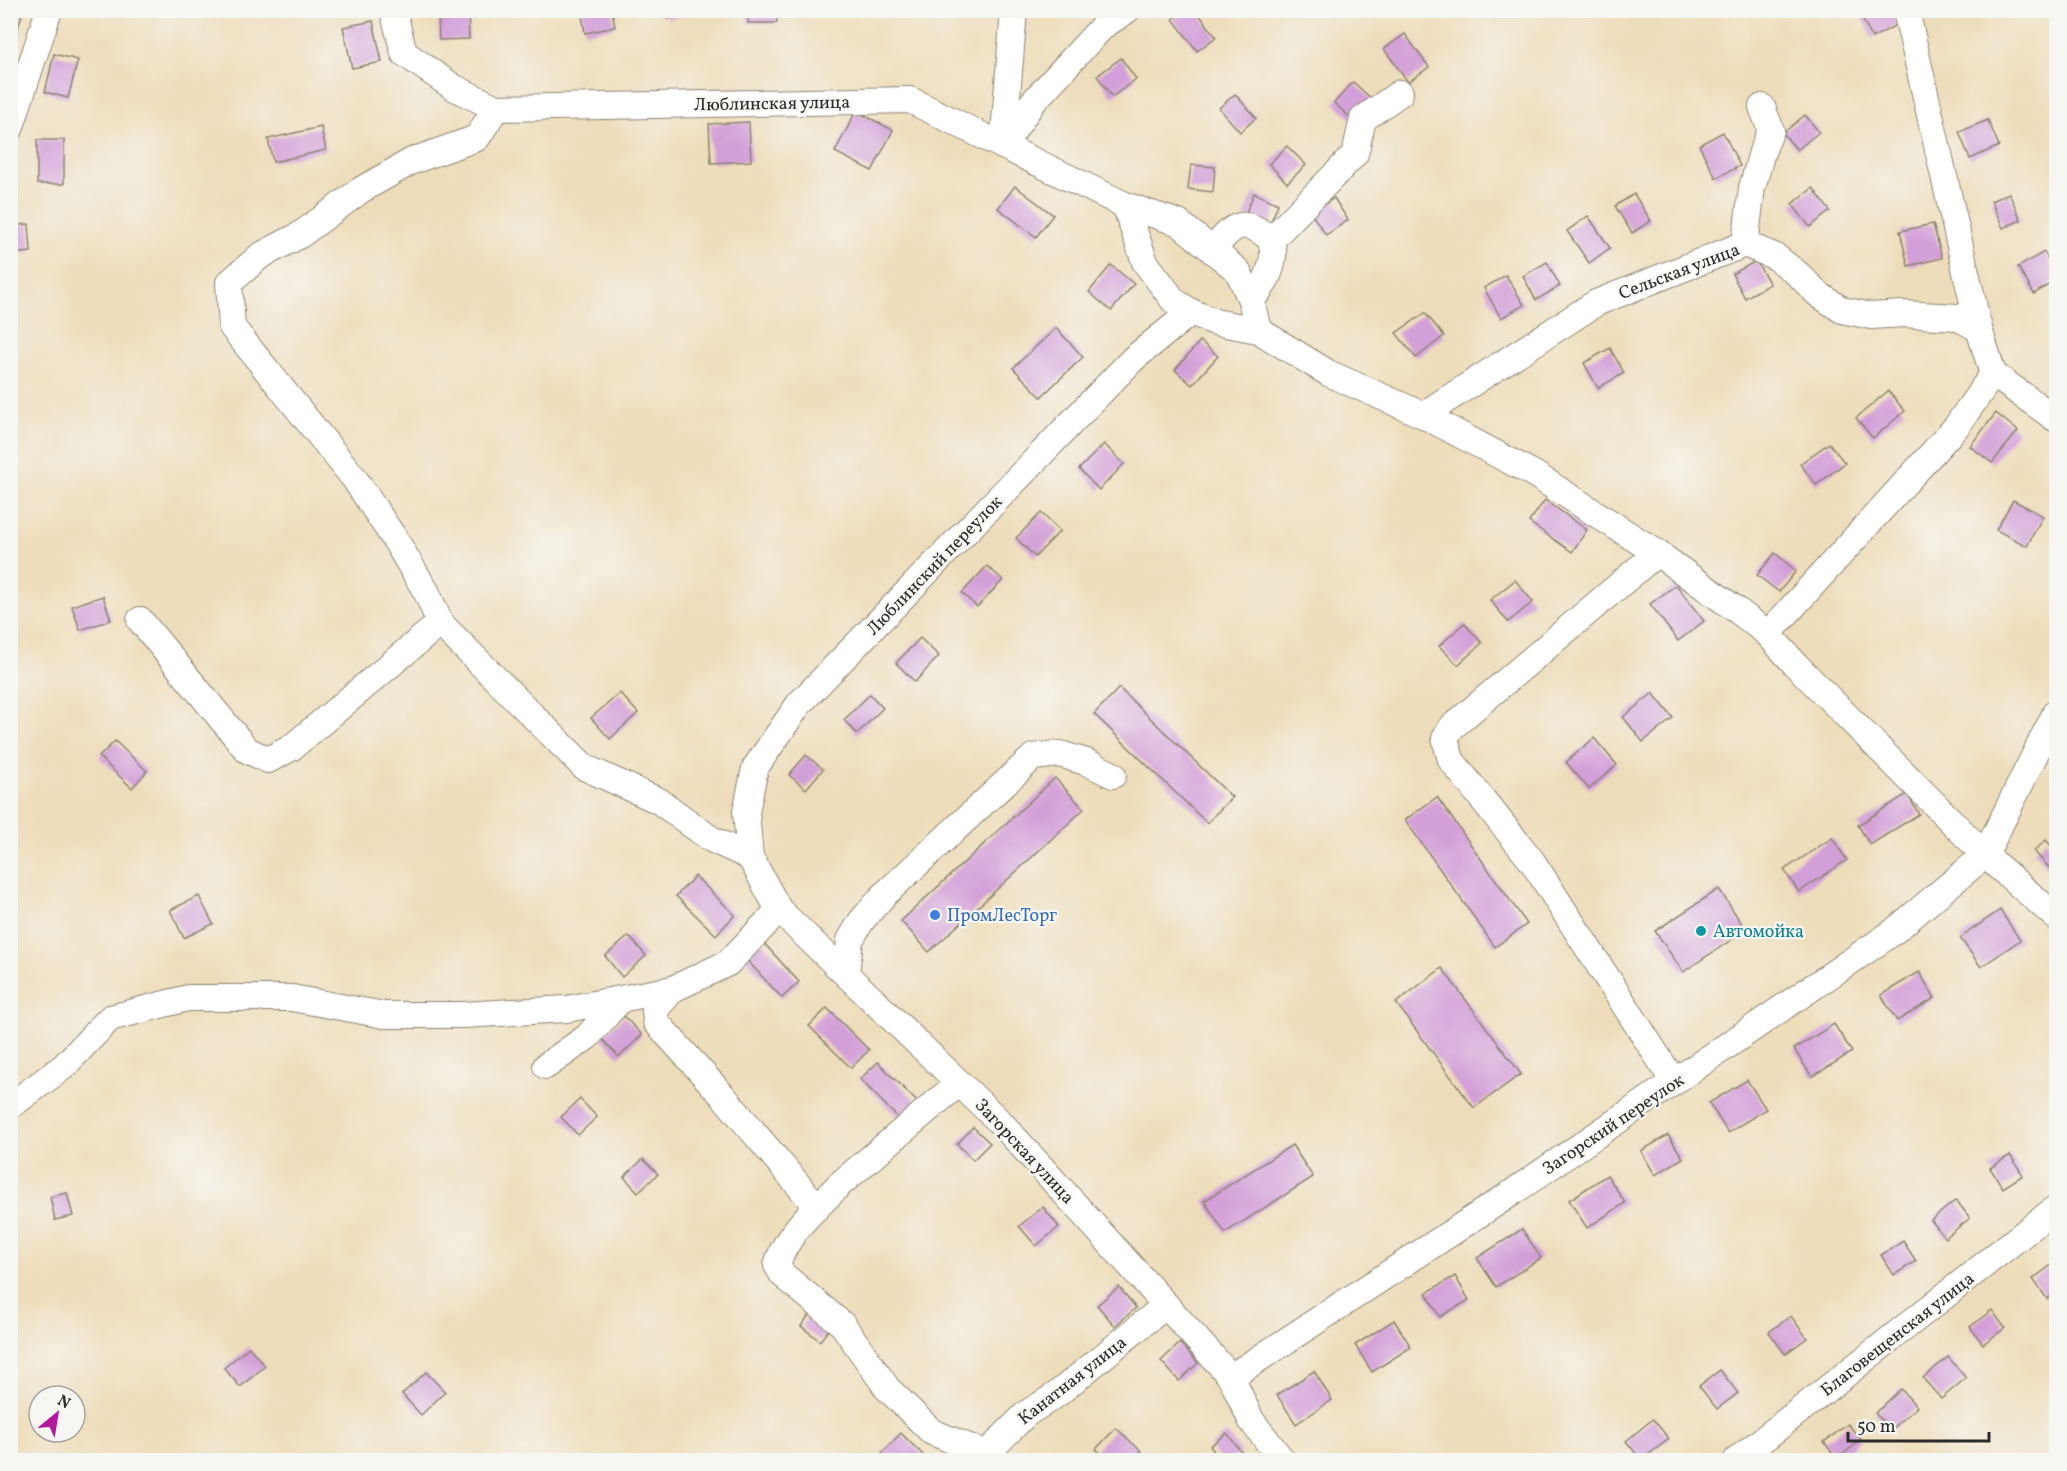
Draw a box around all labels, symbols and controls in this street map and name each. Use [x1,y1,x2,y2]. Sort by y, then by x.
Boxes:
street label: Люблинская улица [694,91,850,118]
street label: Сельская улица [1615,238,1744,307]
street label: Люблинский переулок [861,490,1009,642]
place label: ПромЛесТорг [947,904,1057,929]
marker: ПромЛесТорг [928,908,942,922]
place label: Автомойка [1713,920,1804,945]
marker: Автомойка [1694,924,1708,938]
street label: Загорский переулок [1538,1068,1690,1182]
street label: Загорская улица [968,1094,1079,1210]
street label: Благовещенская улица [1816,1267,1980,1403]
street label: Канатная улица [1013,1331,1133,1432]
north arrow [27,1384,87,1444]
text: N [53,1390,74,1415]
scale bar [1848,1405,1989,1443]
text: 50 m [1857,1415,1896,1440]

